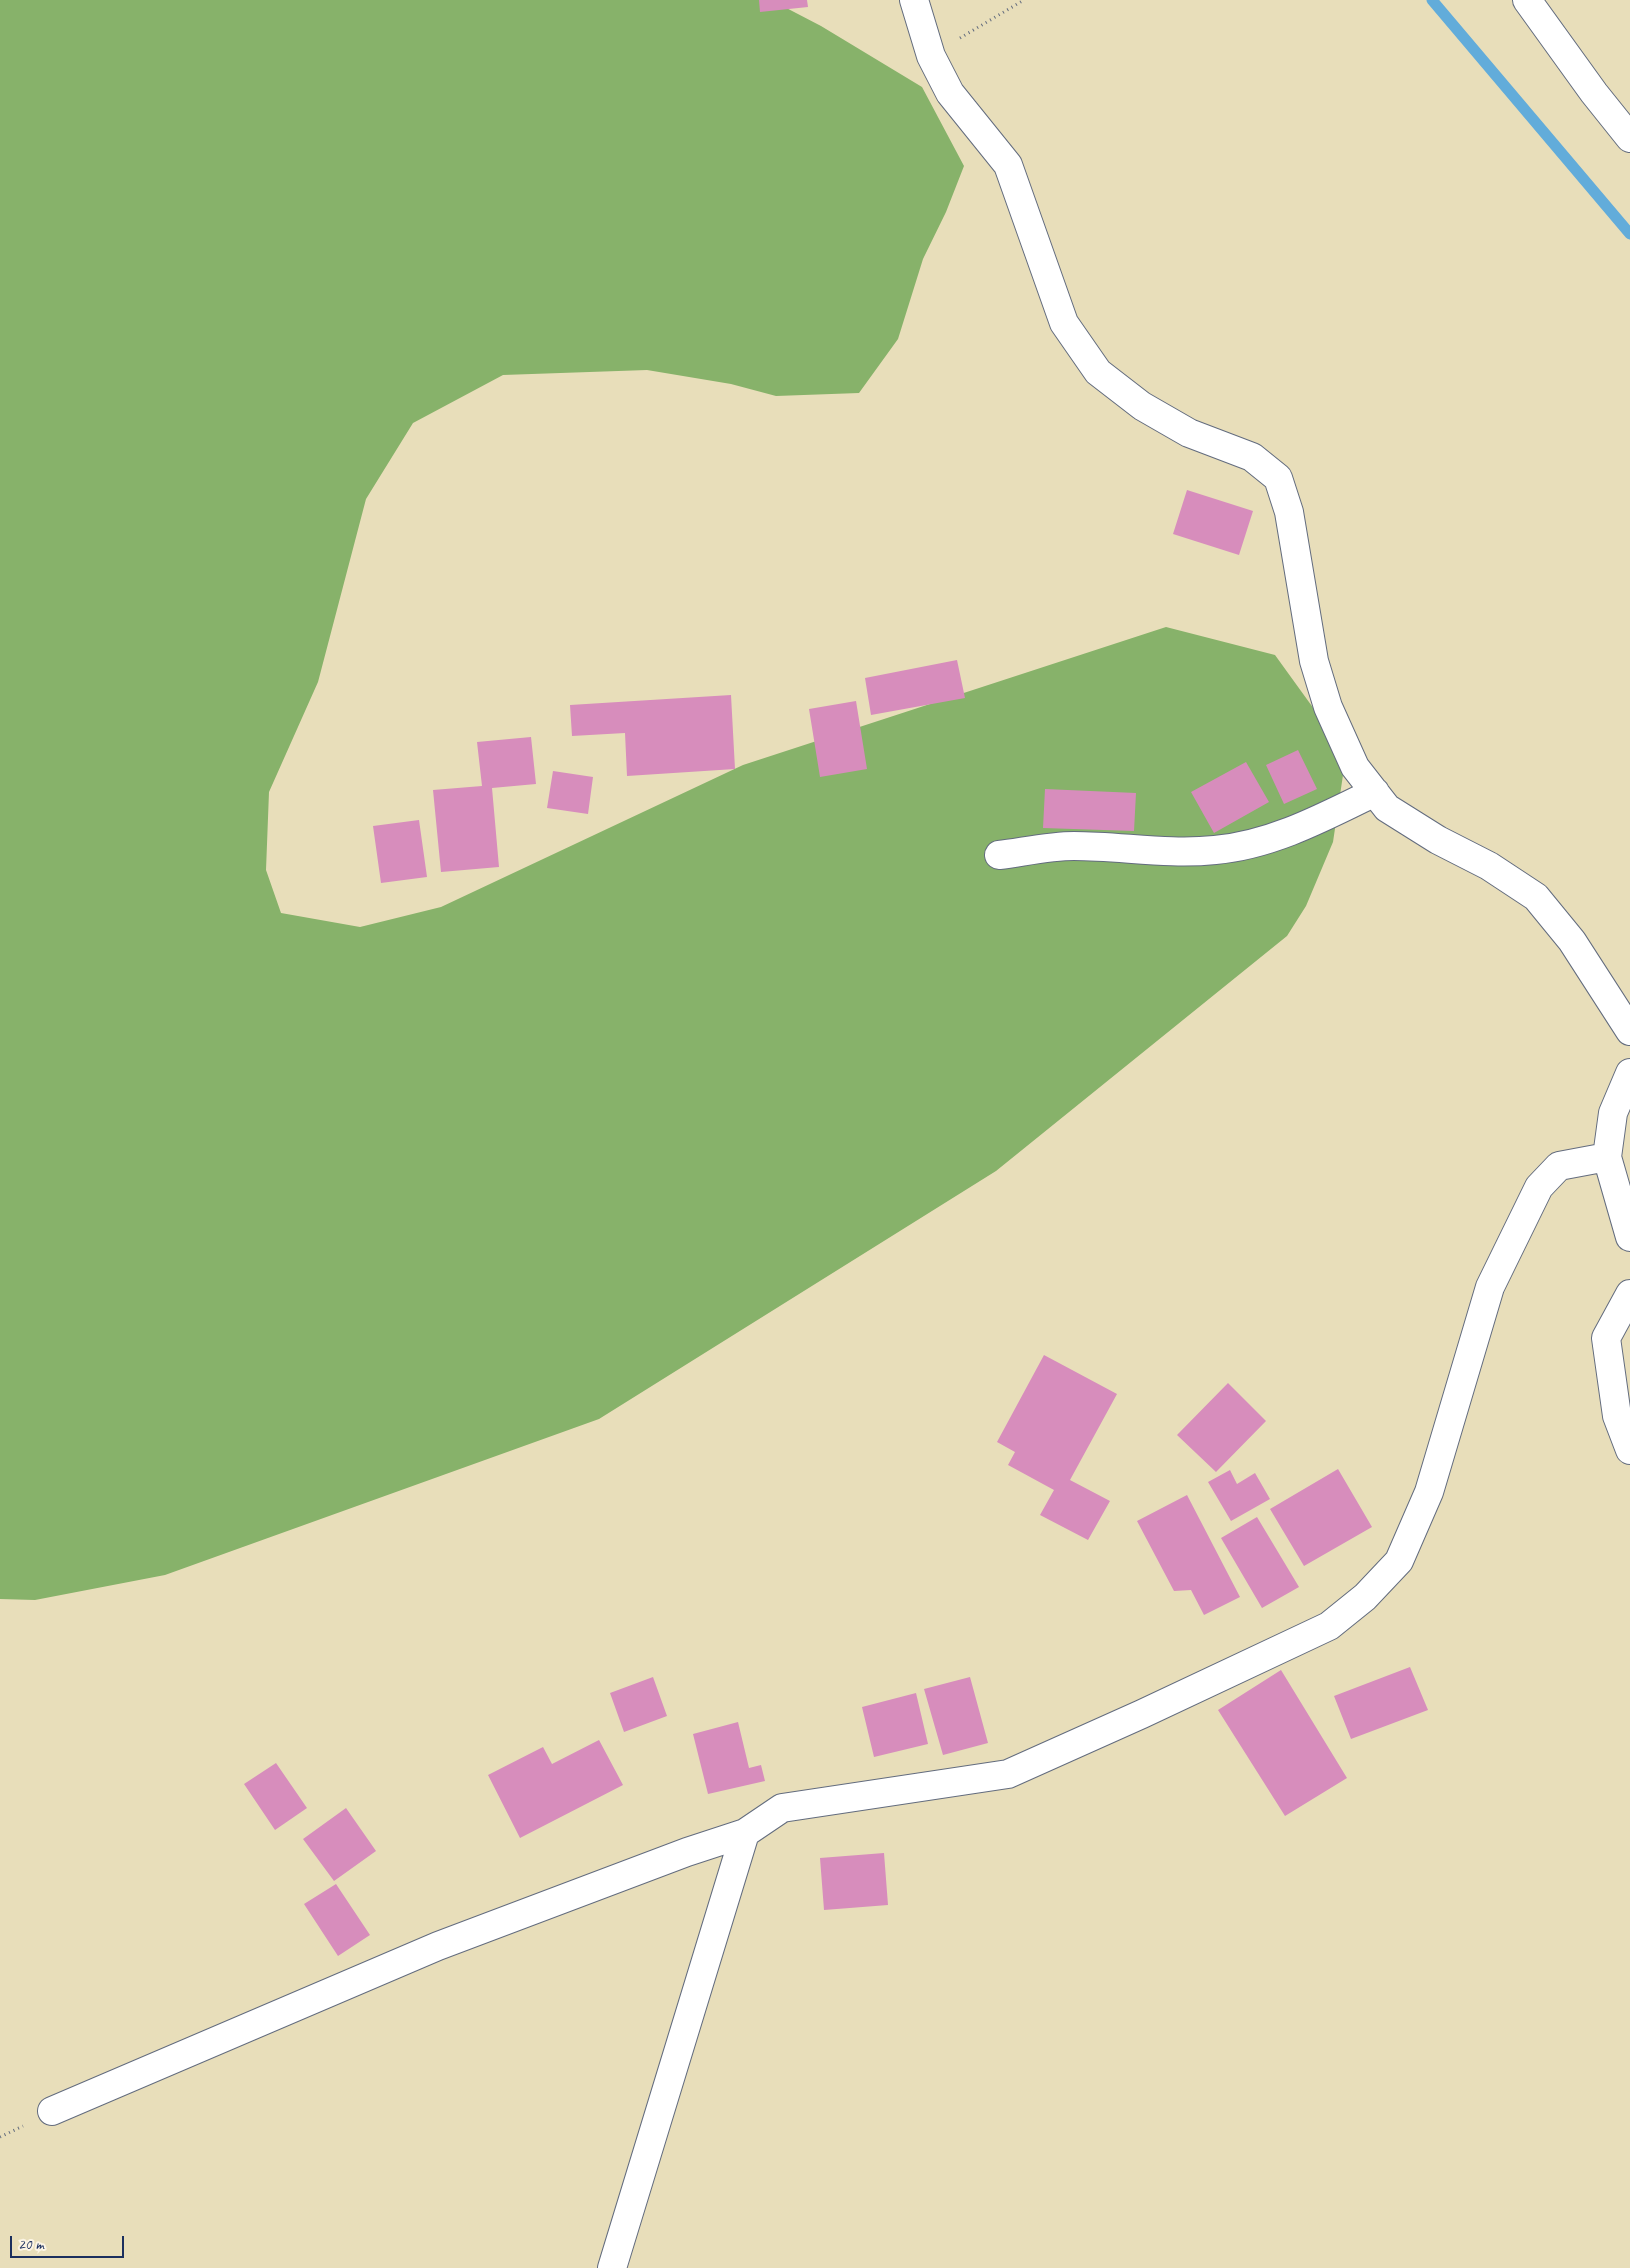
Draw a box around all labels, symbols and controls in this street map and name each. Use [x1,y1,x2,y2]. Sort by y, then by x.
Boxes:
scale bar [12,2226,126,2258]
text: 20 m [18,2235,44,2254]

